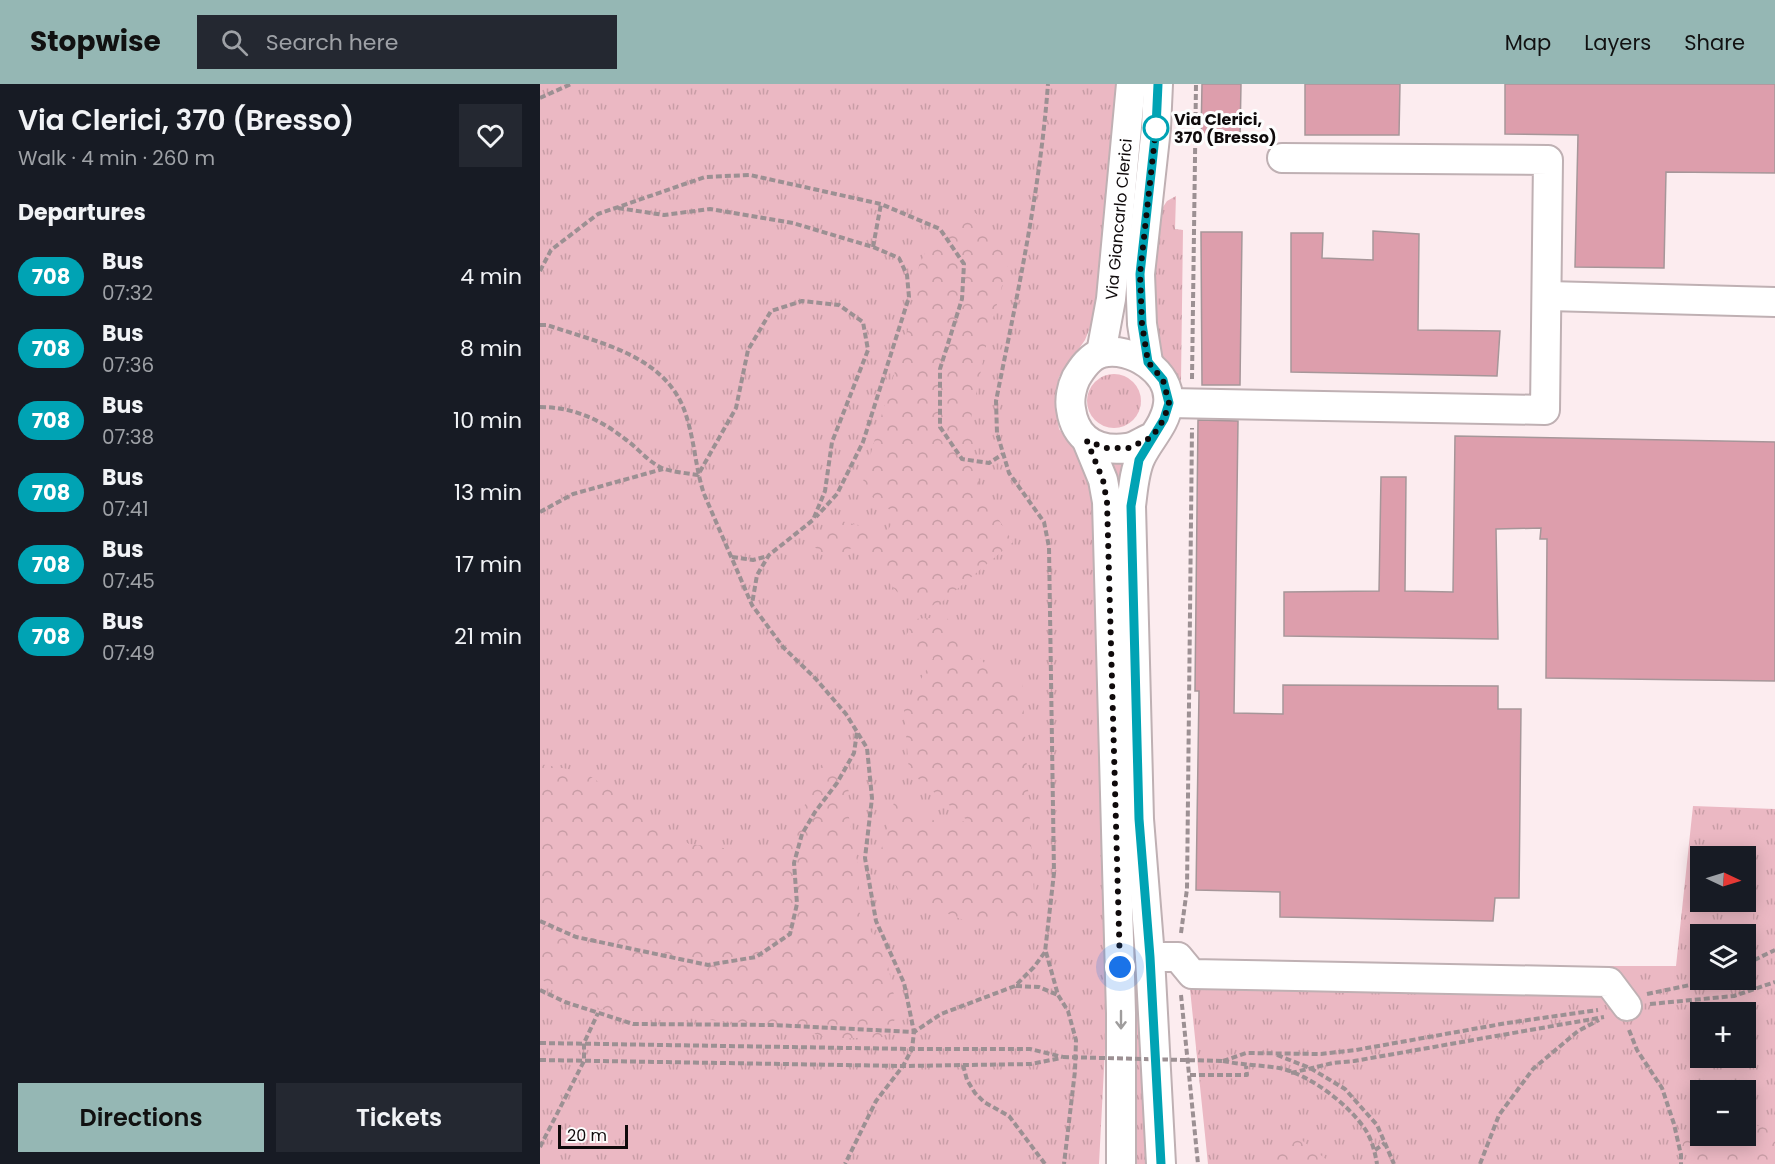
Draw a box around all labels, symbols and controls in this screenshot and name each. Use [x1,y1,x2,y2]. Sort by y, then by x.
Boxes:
search box [197,15,617,69]
text: Stopwise [30,22,161,61]
icon: search [218,26,251,59]
text: Search here [266,27,398,58]
text: Map [1505,28,1551,57]
text: Layers [1584,28,1651,57]
text: Share [1684,28,1745,57]
text: Via Clerici, 370 (Bresso) [18,101,354,140]
button: heart [459,104,522,167]
place label: Via Clerici, 370 (Bresso) [1174,108,1277,149]
marker: Via Clerici, 370 (Bresso) [1143,115,1169,141]
street label: Via Giancarlo Clerici [1100,138,1138,301]
text: Walk · 4 min · 260 m [18,144,215,172]
text: Departures [18,197,146,228]
text: Bus [102,246,144,277]
text: 4 min [460,261,522,292]
text: 708 [32,262,70,291]
text: 07:32 [102,279,153,307]
text: Bus [102,318,144,349]
text: 8 min [460,333,522,364]
text: 708 [32,334,70,363]
text: 07:36 [102,351,154,379]
text: Bus [102,390,144,421]
text: 10 min [453,405,522,436]
text: 708 [32,406,70,435]
text: 07:38 [102,423,154,451]
text: Bus [102,462,144,493]
text: 13 min [454,477,522,508]
text: 708 [32,478,70,507]
text: 07:41 [102,495,149,523]
text: Bus [102,534,144,565]
text: 17 min [455,549,522,580]
text: 708 [32,550,70,579]
text: 07:45 [102,567,155,595]
text: Bus [102,606,144,637]
text: 21 min [454,621,522,652]
text: 708 [32,622,70,651]
text: 07:49 [102,639,155,667]
north arrow [1690,846,1756,912]
map controls [1690,846,1756,1146]
button: layers [1690,924,1756,990]
your location [1105,952,1135,982]
button: + [1690,1002,1756,1068]
one-way arrow [1115,1010,1127,1030]
button: − [1690,1080,1756,1146]
button: Directions [18,1083,264,1152]
button: Tickets [276,1083,522,1152]
scale bar [558,1122,628,1150]
text: 20 m [567,1124,607,1147]

